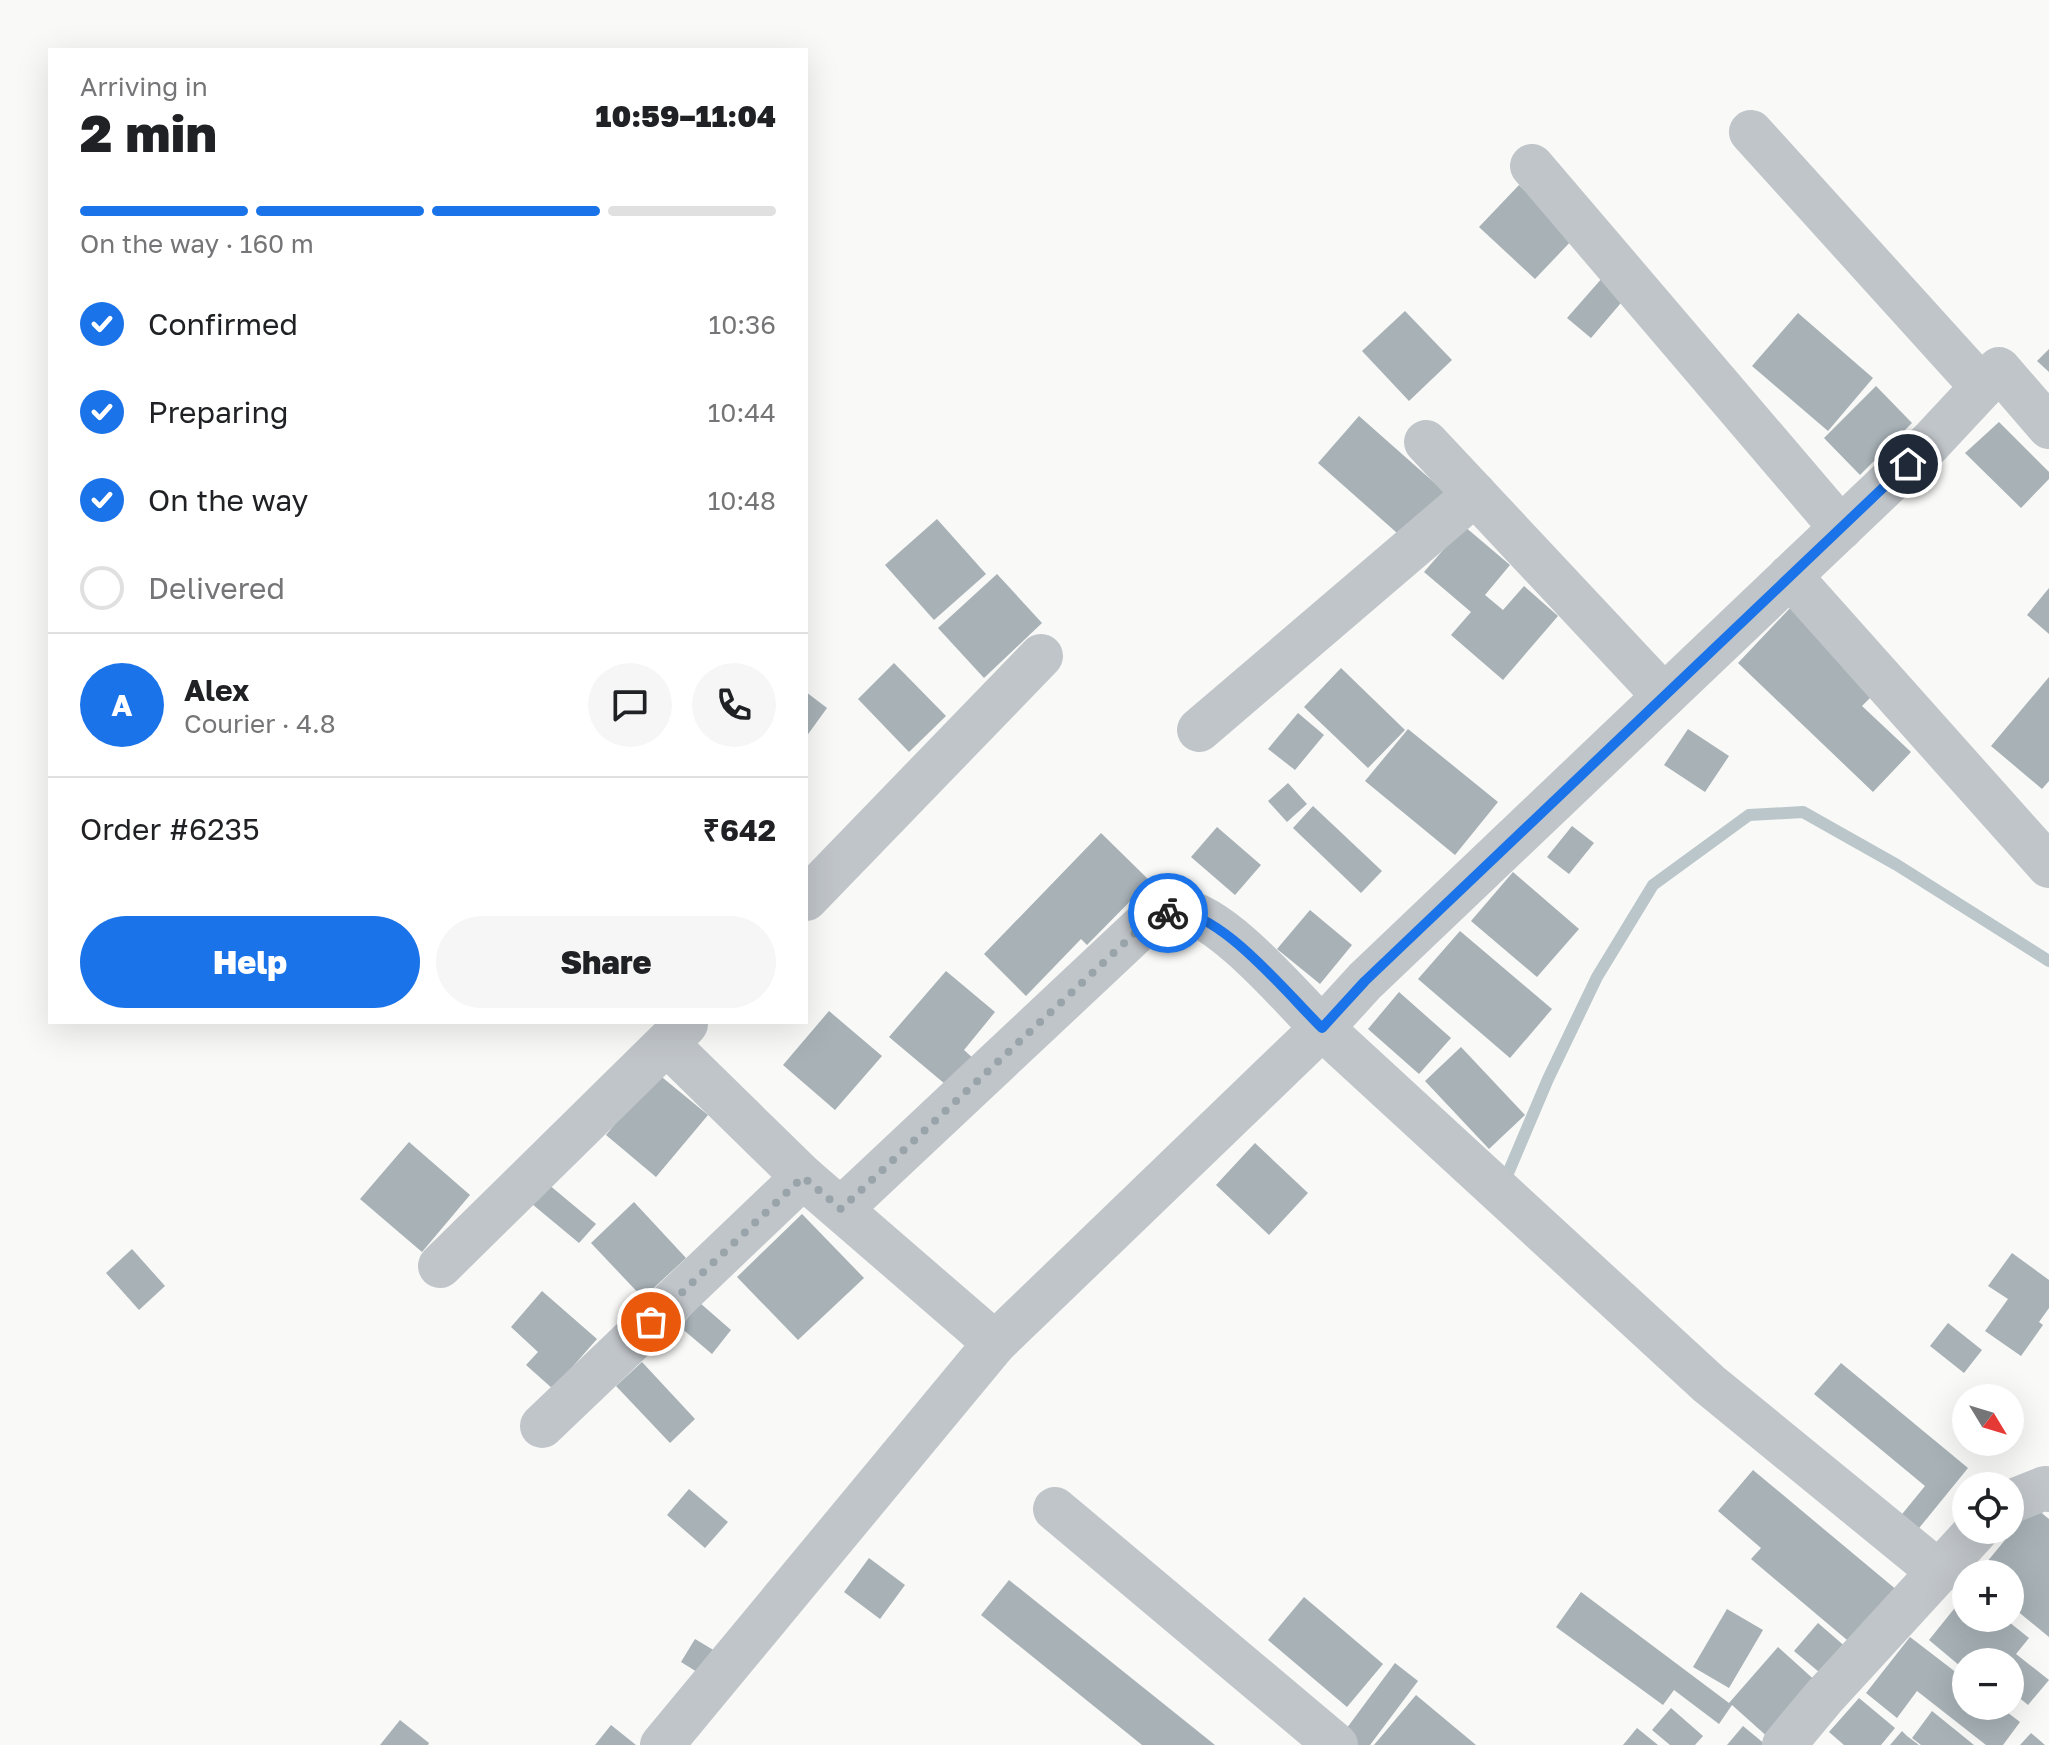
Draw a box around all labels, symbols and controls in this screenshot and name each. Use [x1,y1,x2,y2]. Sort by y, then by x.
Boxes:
text: Arriving in [80,71,208,102]
text: 10:59–11:04 [596,98,776,134]
text: 2 min [80,101,217,163]
text: On the way · 160 m [80,228,314,259]
icon: check [80,302,124,346]
text: Confirmed [148,306,298,342]
text: 10:36 [709,309,776,340]
icon: check [80,390,124,434]
text: Preparing [148,394,289,430]
text: 10:44 [708,397,776,428]
pin [1874,430,1942,498]
icon: home [1886,442,1930,486]
icon: check [80,478,124,522]
text: On the way [148,482,308,518]
text: 10:48 [708,485,776,516]
text: Delivered [148,570,285,606]
button: chat [588,663,672,747]
button: phone [692,663,776,747]
text: Alex [184,672,249,708]
text: A [111,687,133,723]
text: Courier · 4.8 [184,708,336,739]
text: Order #6235 [80,811,260,847]
text: ₹642 [703,812,776,848]
courier [1128,873,1208,953]
icon: bike [1146,891,1190,935]
button: Help [80,916,420,1008]
button: Share [436,916,776,1008]
pin [617,1288,685,1356]
icon: bag [629,1300,673,1344]
north arrow [1952,1384,2024,1456]
map controls [1952,1384,2024,1720]
button: locate [1952,1472,2024,1544]
button: + [1952,1560,2024,1632]
button: − [1952,1648,2024,1720]

